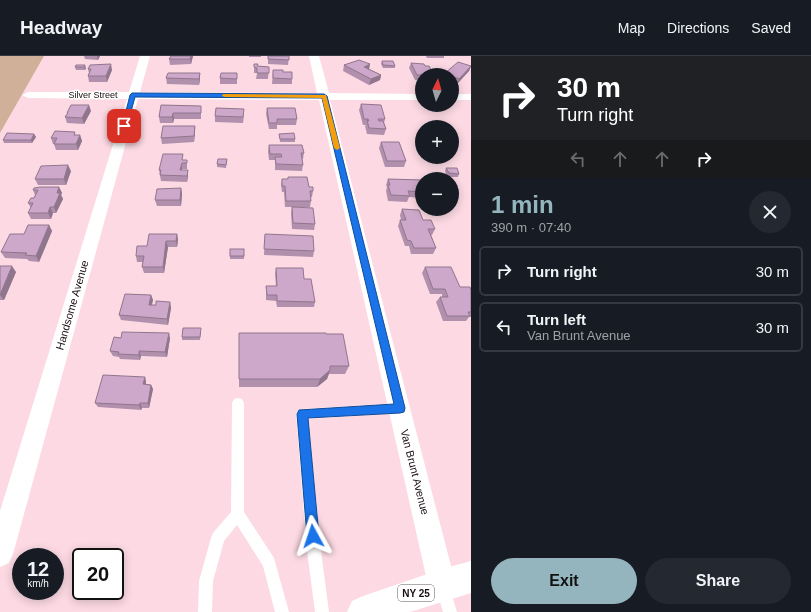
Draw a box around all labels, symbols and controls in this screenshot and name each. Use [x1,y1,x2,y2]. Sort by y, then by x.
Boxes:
text: Headway [20,17,102,38]
text: Map [618,20,645,36]
text: Directions [667,20,729,36]
text: Saved [751,20,791,36]
north arrow [415,68,459,112]
map controls [415,68,459,216]
icon: right [491,72,543,124]
text: 30 m [557,72,621,103]
street label: Silver Street [68,90,118,100]
text: Turn right [557,105,633,125]
pin [107,109,141,143]
icon: arrive [113,115,135,137]
button: + [415,120,459,164]
icon: left [567,148,589,170]
icon: ahead [609,148,631,170]
icon: ahead [651,148,673,170]
icon: right [693,148,715,170]
button: − [415,172,459,216]
text: 1 min [491,191,554,218]
button: close [749,191,791,233]
text: 390 m · 07:40 [491,220,571,235]
street label: Handsome Avenue [53,259,91,351]
icon: right [493,260,515,282]
text: Turn right [527,263,597,280]
text: 30 m [756,263,789,280]
text: Turn left [527,311,586,328]
icon: left [493,316,515,338]
text: 30 m [756,319,789,336]
text: Van Brunt Avenue [527,328,631,343]
street label: Van Brunt Avenue [399,428,431,516]
position arrow [292,515,334,557]
speed limit sign: 20 [72,548,124,600]
text: 12 [27,558,49,580]
button: Exit [491,558,637,604]
button: Share [645,558,791,604]
text: km/h [27,578,49,589]
road number: NY 25 [398,585,434,601]

